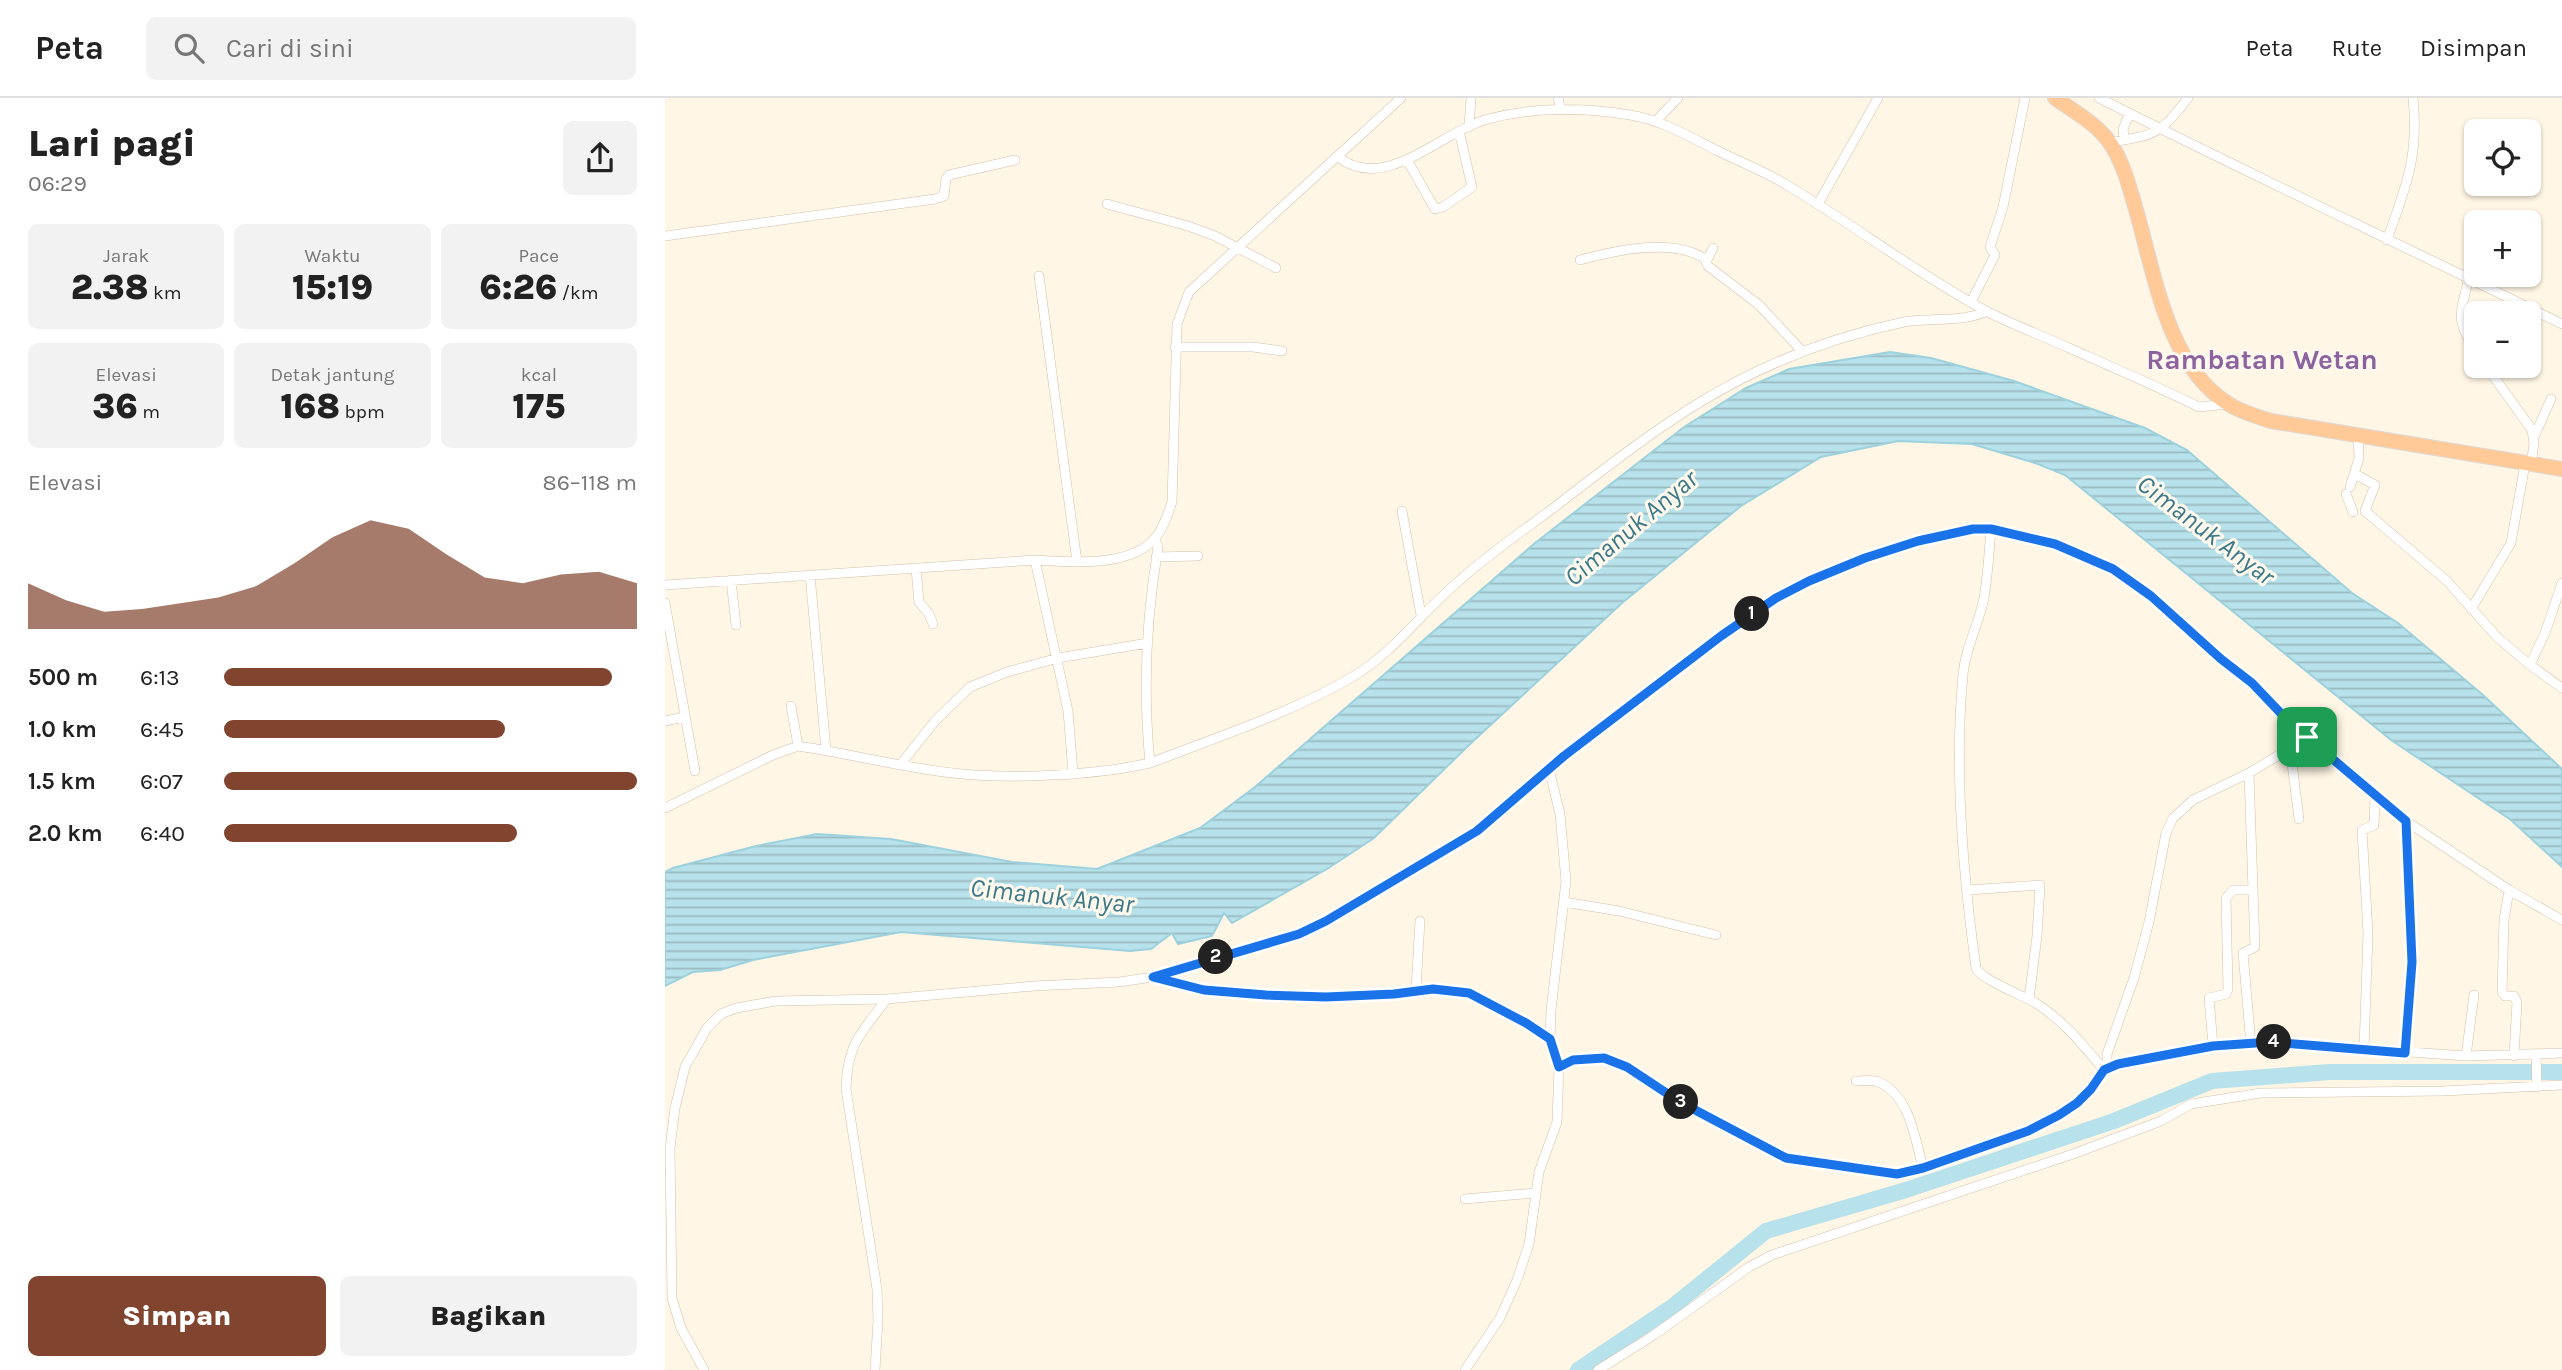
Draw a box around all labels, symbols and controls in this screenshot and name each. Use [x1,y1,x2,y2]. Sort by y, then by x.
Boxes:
search box [146,17,636,80]
text: Peta [35,29,104,67]
icon: search [170,29,208,67]
text: Cari di sini [226,33,354,64]
text: Peta [2246,34,2293,62]
text: Rute [2331,34,2382,62]
text: Disimpan [2420,34,2527,62]
map controls [2464,119,2541,378]
button: locate [2464,119,2541,196]
text: Lari pagi [28,121,196,166]
button: share [563,121,637,195]
text: 06:29 [28,170,87,197]
button: + [2464,210,2541,287]
text: Jarak [103,245,149,267]
text: Waktu [304,245,361,267]
text: Pace [519,245,559,267]
text: 2.38 [71,267,149,308]
text: 15:19 [292,267,373,308]
text: 6:26 [479,267,557,308]
text: km [149,282,182,304]
text: /km [557,282,598,304]
button: − [2464,301,2541,378]
district label: Rambatan Wetan [2146,343,2378,376]
text: Elevasi [95,364,157,386]
text: Detak jantung [271,364,394,386]
text: kcal [521,364,557,386]
text: 36 [92,386,138,427]
text: 168 [280,386,340,427]
text: 175 [512,386,565,427]
text: m [138,401,160,423]
text: bpm [340,401,385,423]
water label: Cimanuk Anyar [1558,463,1705,593]
water label: Cimanuk Anyar [2131,468,2282,592]
text: Elevasi [28,469,102,496]
text: 86–118 m [543,469,637,496]
pin: 1 [1735,596,1769,632]
text: 1 [1748,602,1755,624]
text: 500 m [28,664,98,691]
text: 6:13 [140,664,180,691]
pin [2277,707,2337,767]
text: 1.0 km [28,716,97,743]
text: 6:45 [140,716,184,743]
icon: arrive [2288,718,2326,756]
text: 1.5 km [28,768,96,795]
text: 6:07 [140,768,183,795]
text: 2.0 km [28,820,103,847]
text: 6:40 [140,820,185,847]
water label: Cimanuk Anyar [969,872,1136,920]
pin: 2 [1199,940,1233,974]
text: 2 [1210,945,1221,967]
pin: 4 [2257,1024,2291,1060]
text: 4 [2268,1030,2279,1052]
pin: 3 [1663,1084,1699,1119]
text: 3 [1675,1090,1686,1112]
button: Simpan [28,1276,326,1356]
button: Bagikan [340,1276,637,1356]

